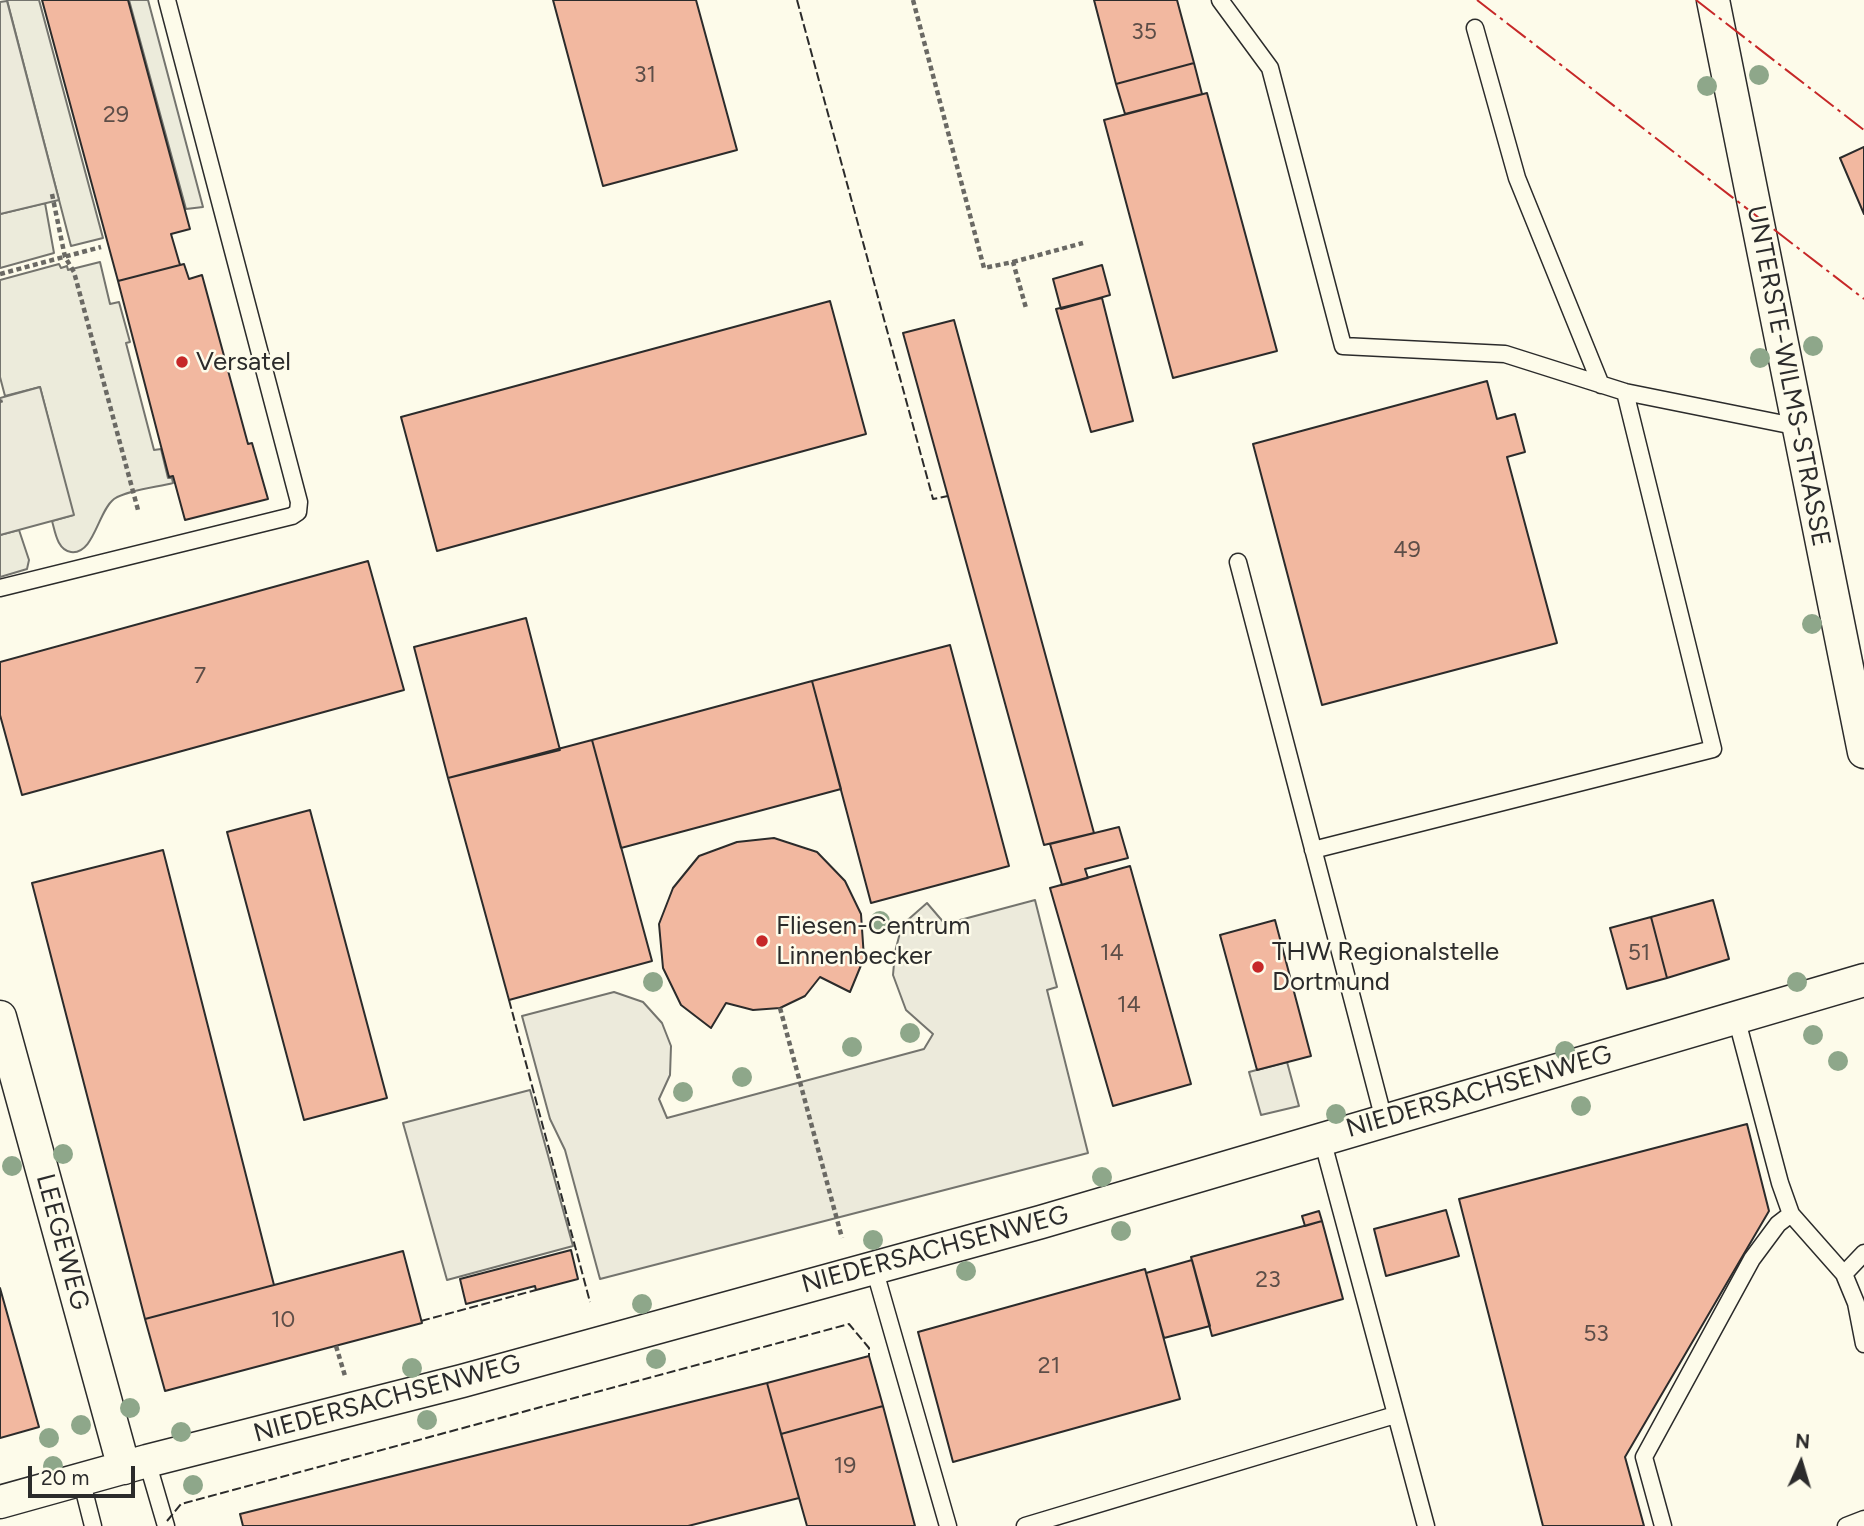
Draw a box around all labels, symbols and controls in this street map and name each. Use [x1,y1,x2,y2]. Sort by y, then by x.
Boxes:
house number: 35 [1131,18,1157,46]
house number: 31 [634,61,656,89]
house number: 29 [103,101,129,129]
street label: UNTERSTE-WILMS-STRASSE [1740,203,1836,549]
place label: Versatel [196,346,291,378]
marker: Versatel [174,354,190,370]
house number: 49 [1393,536,1421,564]
house number: 7 [194,662,206,690]
place label: Fliesen-Centrum Linnenbecker [776,910,970,972]
marker: Fliesen-Centrum Linnenbecker [754,933,770,949]
place label: THW Regionalstelle Dortmund [1272,936,1499,998]
house number: 14 [1100,939,1124,967]
house number: 51 [1628,939,1650,967]
marker: THW Regionalstelle Dortmund [1250,959,1266,975]
house number: 14 [1117,991,1141,1019]
street label: NIEDERSACHSENWEG [1343,1039,1615,1145]
street label: LEEGEWEG [29,1171,95,1313]
street label: NIEDERSACHSENWEG [798,1199,1072,1301]
house number: 23 [1255,1266,1281,1294]
house number: 10 [271,1306,295,1334]
house number: 53 [1583,1320,1609,1348]
street label: NIEDERSACHSENWEG [250,1348,524,1450]
house number: 21 [1038,1352,1060,1380]
north arrow [1766,1428,1836,1498]
text: N [1794,1430,1811,1454]
scale bar [32,1452,138,1496]
house number: 19 [834,1452,856,1480]
text: 20 m [41,1465,89,1490]

